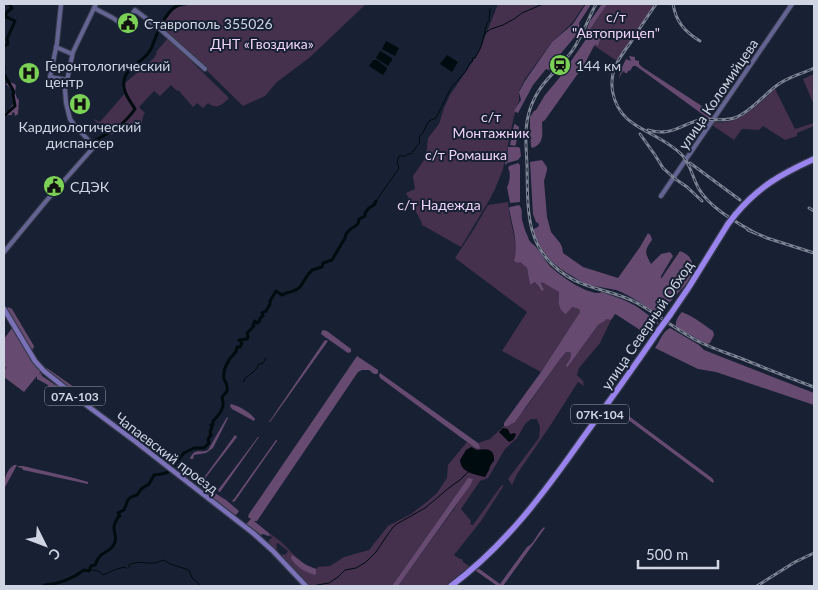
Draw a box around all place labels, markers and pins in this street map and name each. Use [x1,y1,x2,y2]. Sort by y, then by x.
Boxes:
public building icon: Ставрополь 355026 [116,11,140,35]
place label: Ставрополь 355026 [144,15,273,32]
station icon: 144 км [548,53,572,77]
place label: Геронтологический центр [45,57,170,90]
place label: 144 км [576,57,621,74]
hospital icon: Геронтологический центр [17,61,41,85]
hospital icon: Кардиологический диспансер [68,92,92,116]
place label: Кардиологический диспансер [19,118,141,151]
public building icon: СДЭК [42,174,66,198]
place label: СДЭК [70,178,110,195]

